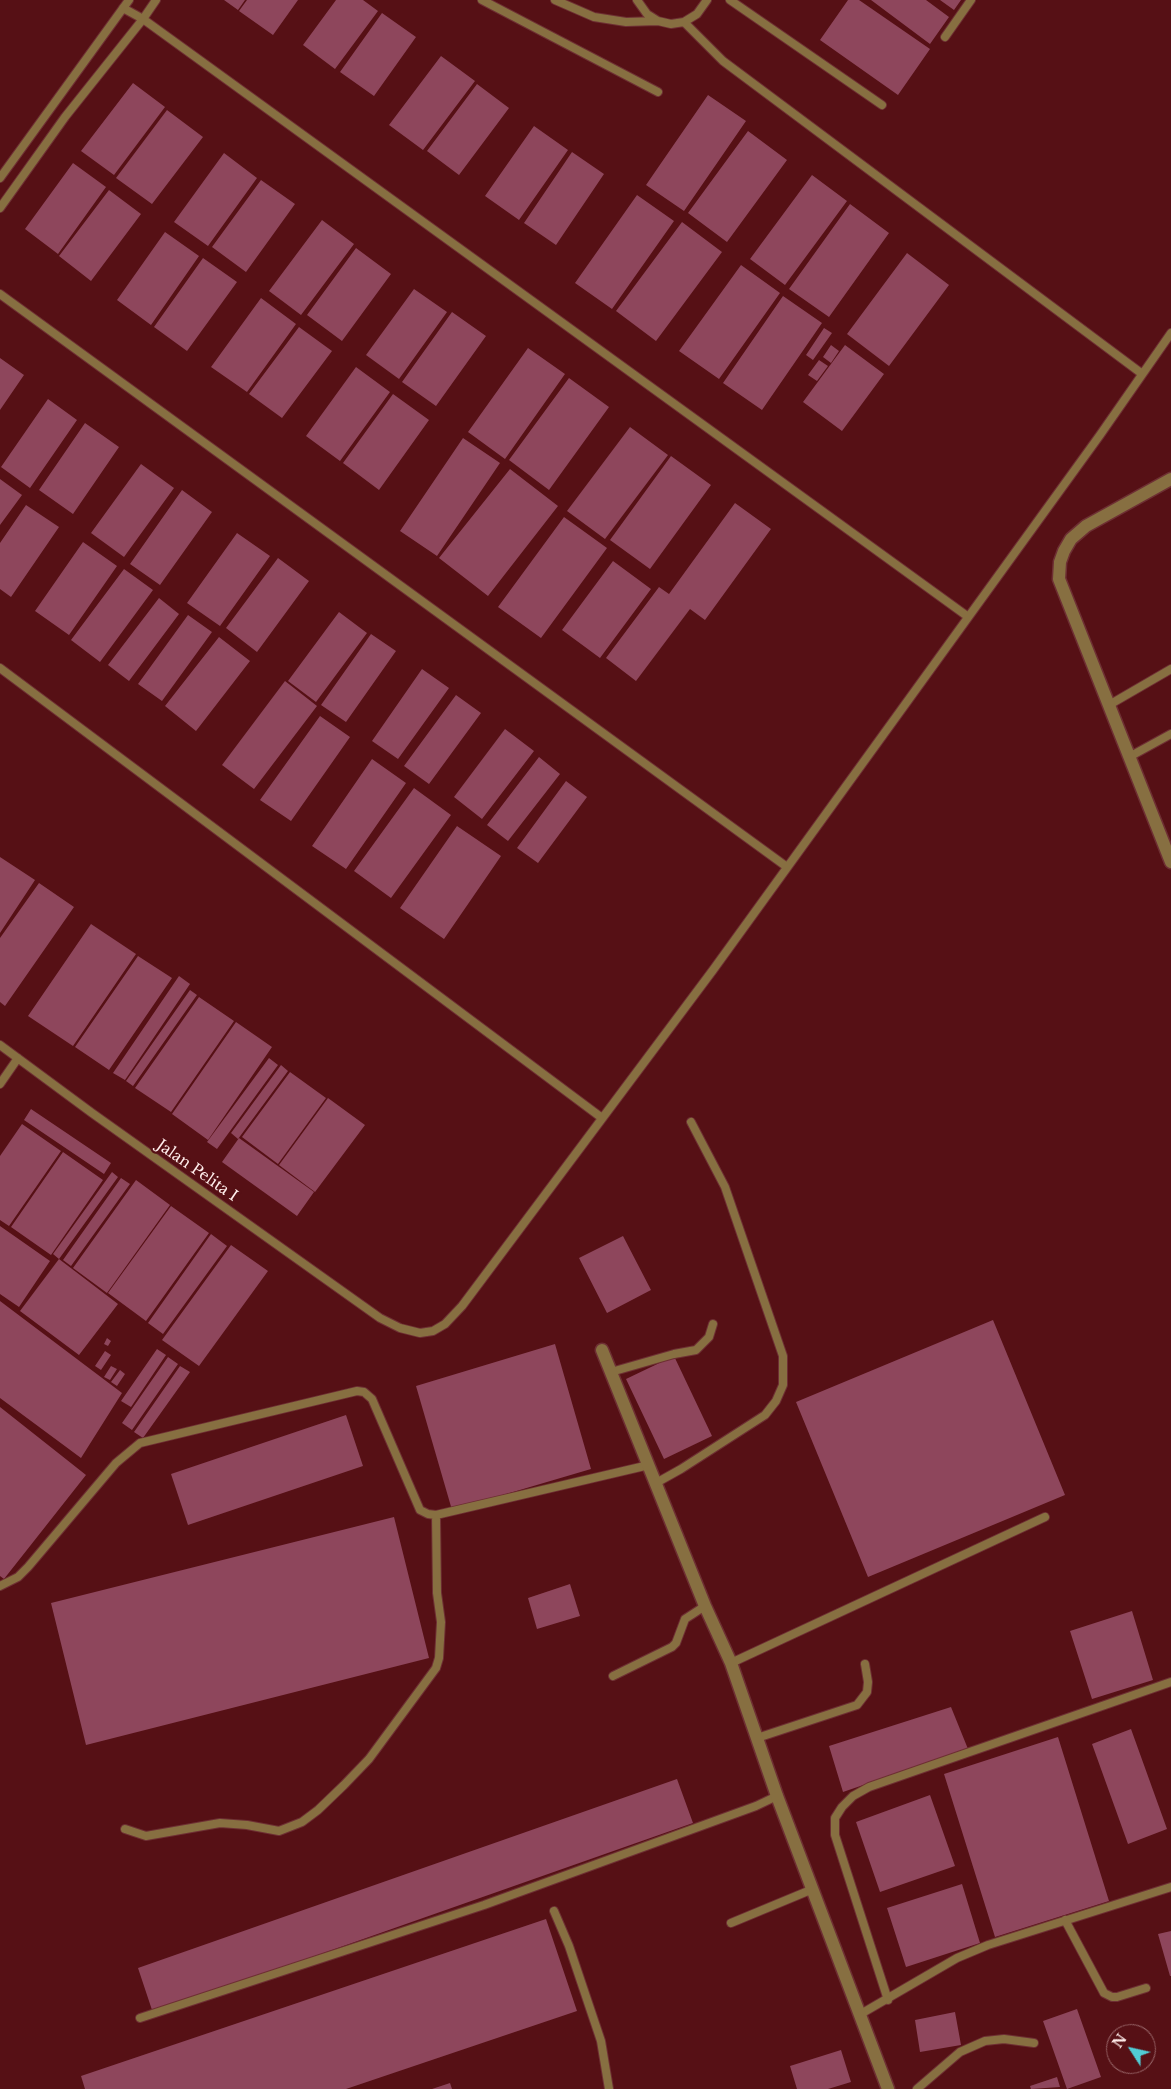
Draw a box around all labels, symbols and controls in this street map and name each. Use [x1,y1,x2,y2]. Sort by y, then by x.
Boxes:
street label: Jalan Pelita I [153,1137,241,1205]
north arrow [1106,2024,1156,2074]
text: N [1108,2030,1131,2052]

